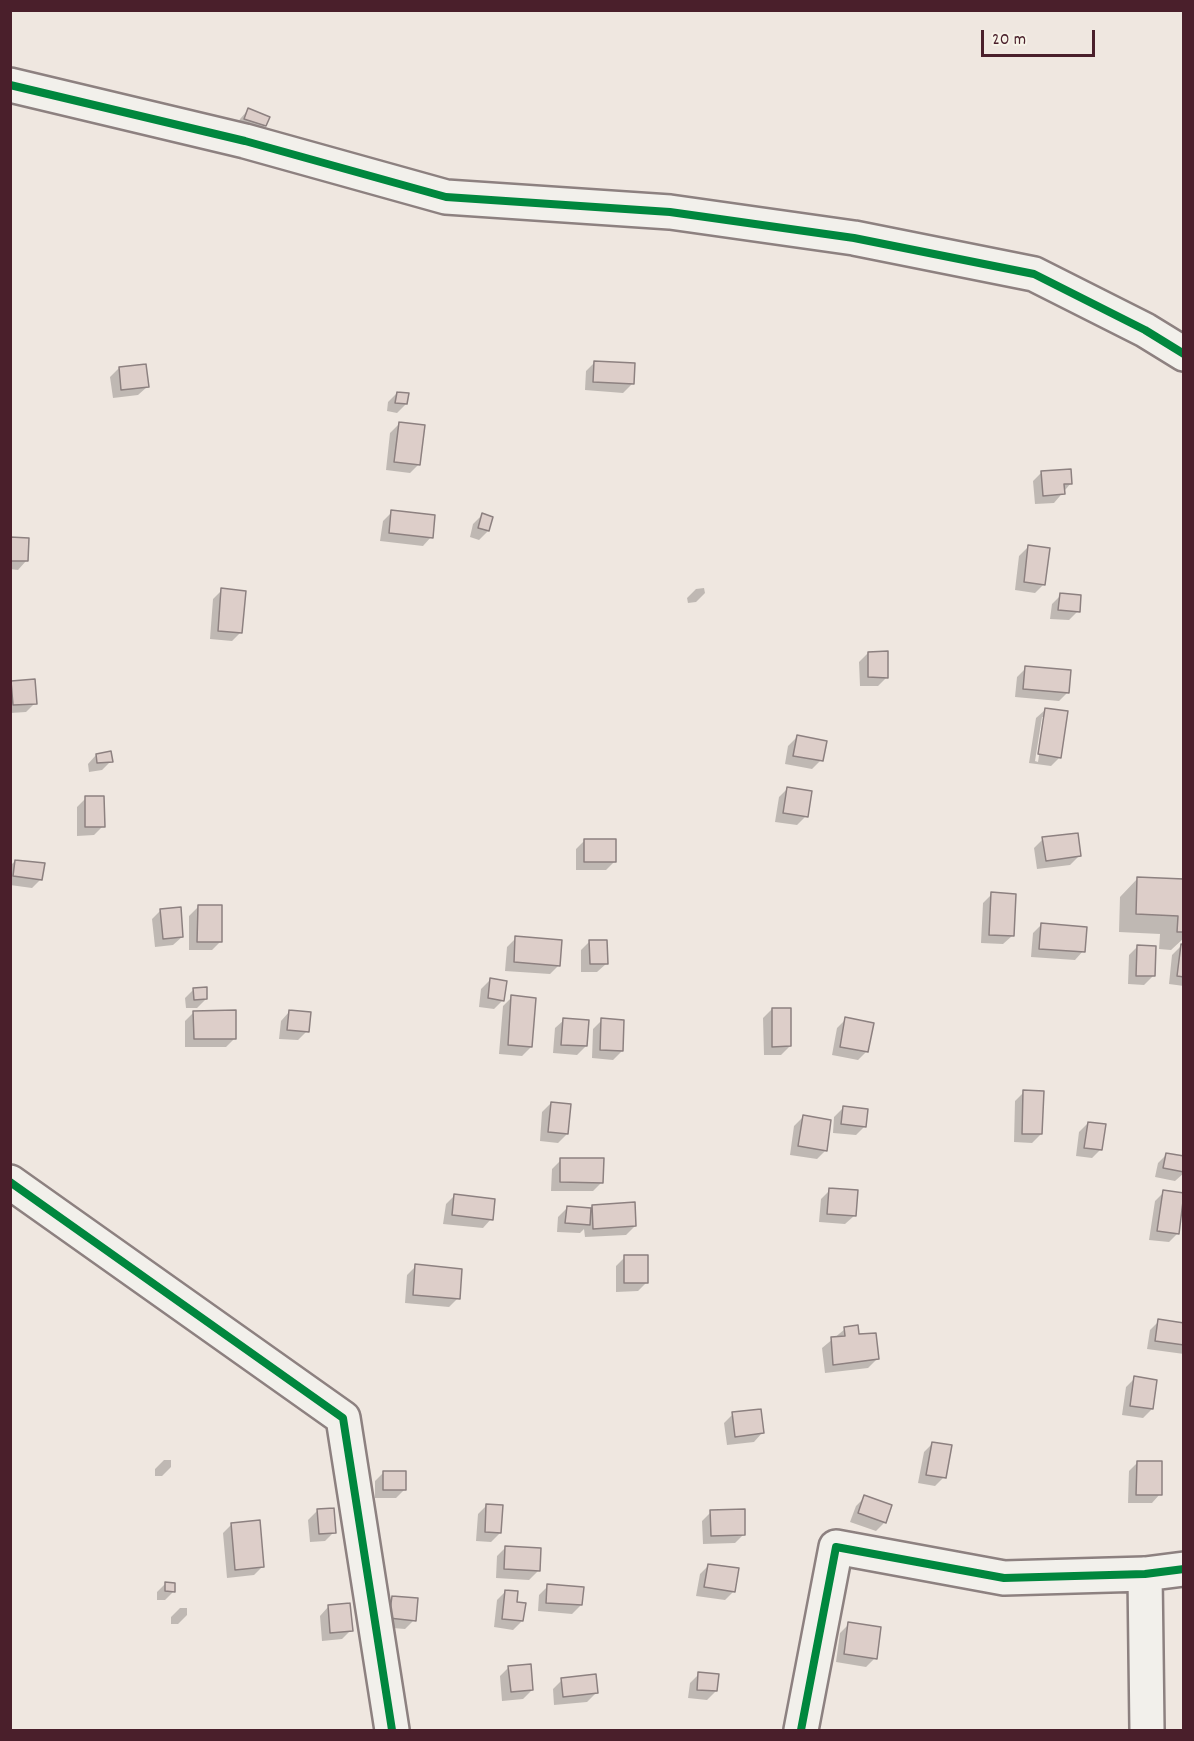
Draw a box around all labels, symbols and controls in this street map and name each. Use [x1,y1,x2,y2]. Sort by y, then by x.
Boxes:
scale bar [984,18,1098,56]
text: 20 m [992,28,1026,53]

